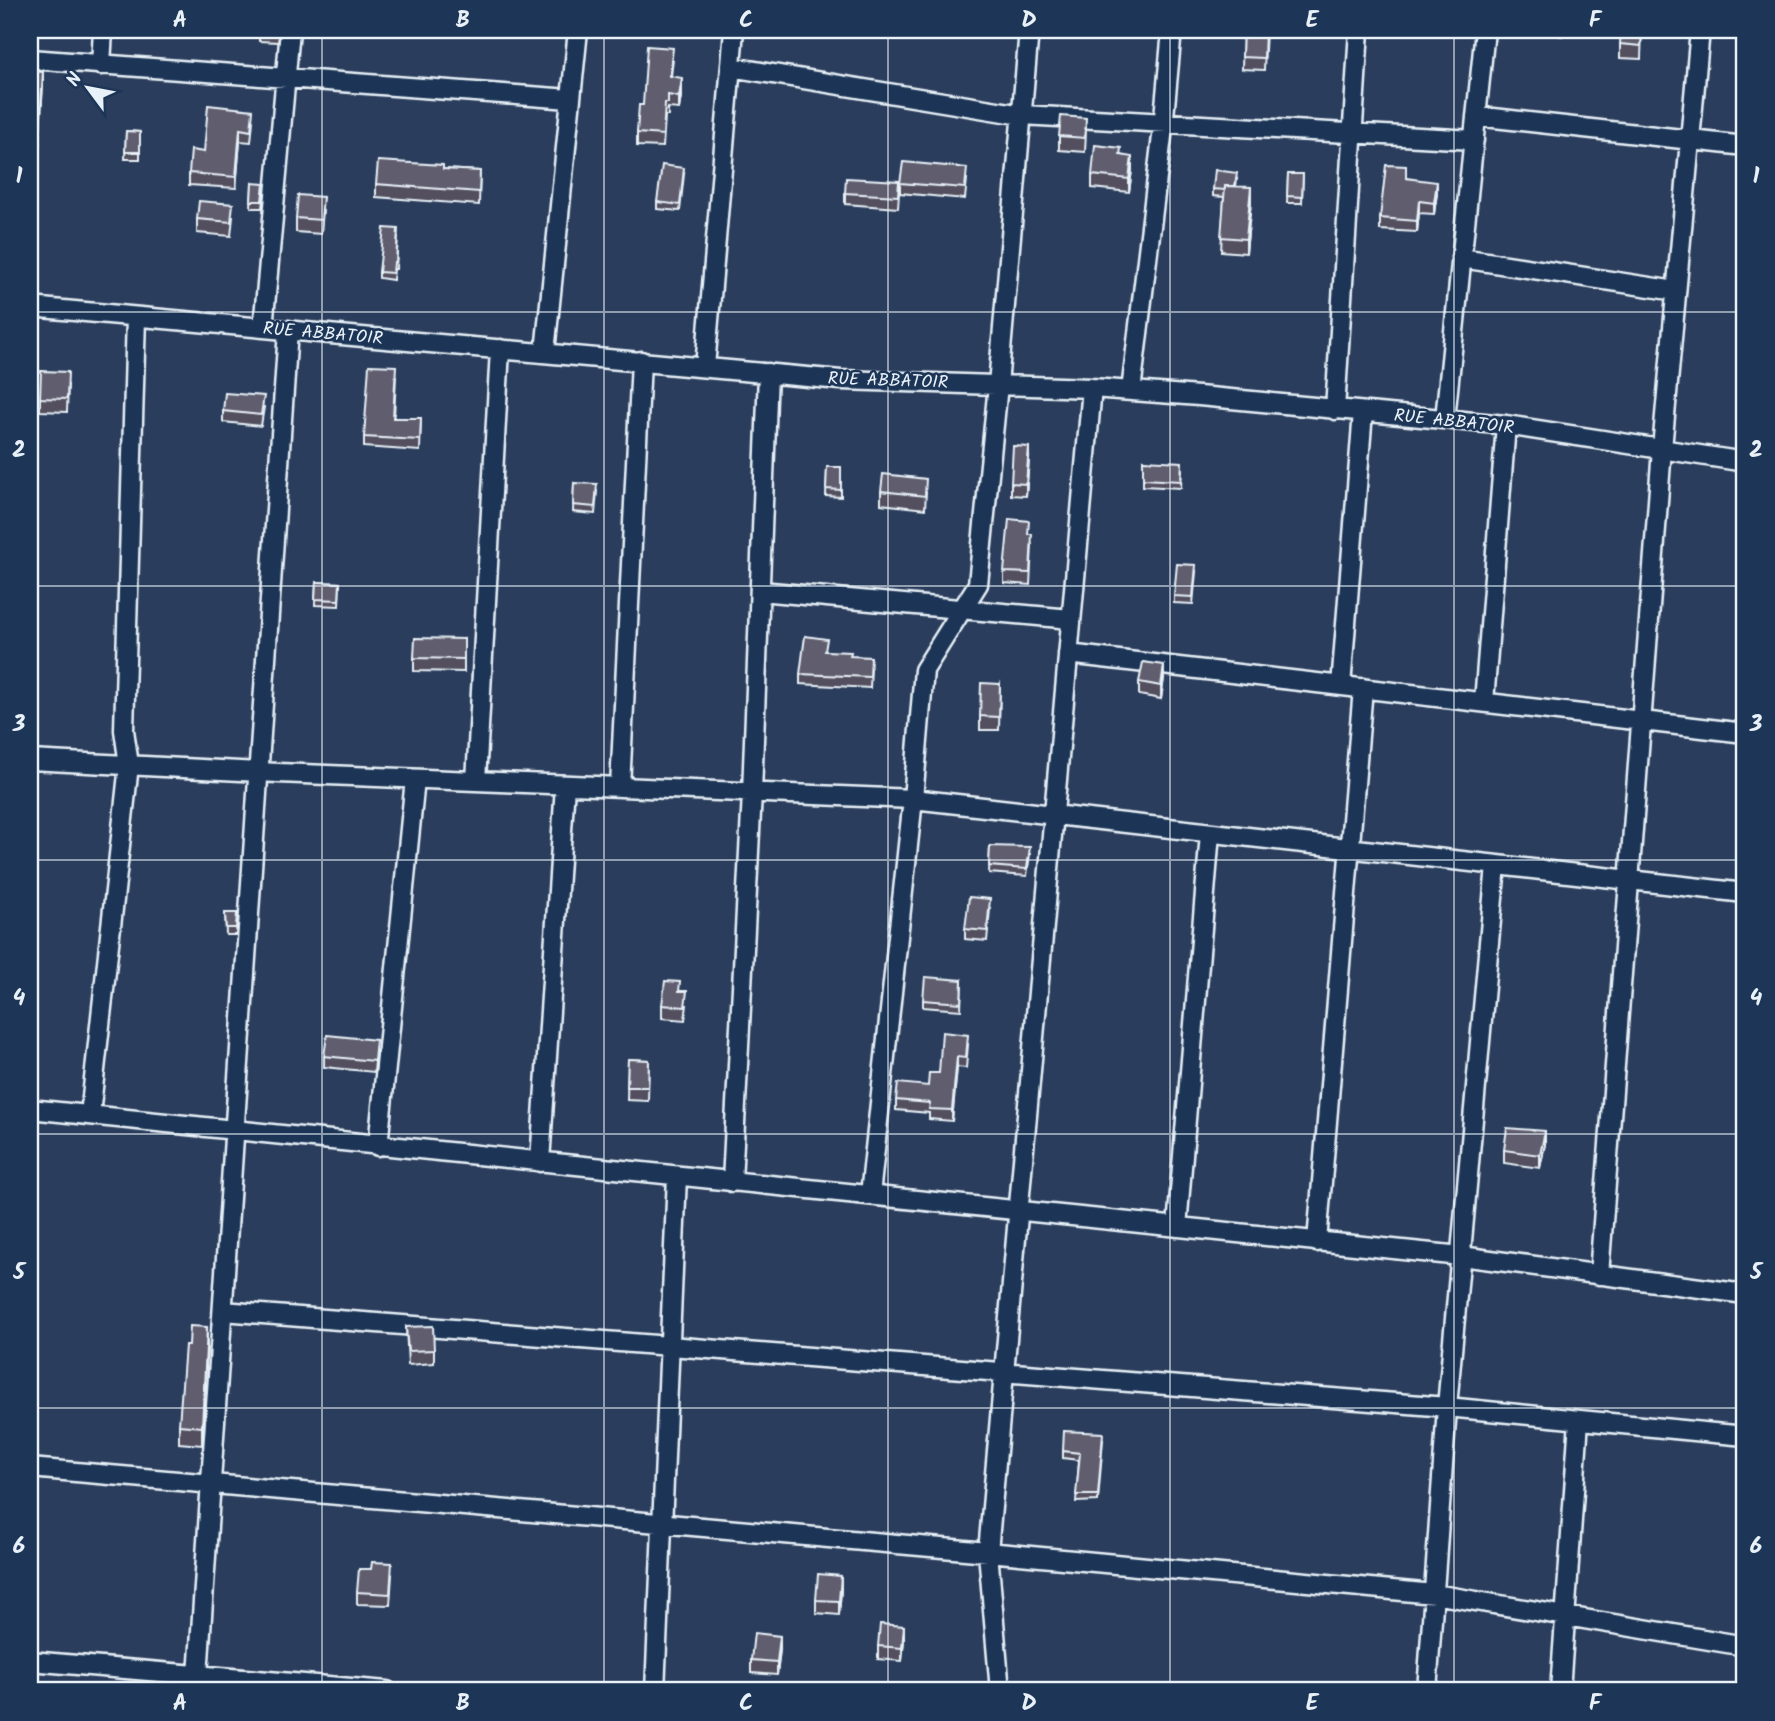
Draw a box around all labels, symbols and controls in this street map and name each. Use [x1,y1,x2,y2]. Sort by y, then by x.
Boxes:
text: A [173,3,187,39]
text: B [456,3,470,39]
text: C [739,3,753,39]
text: D [1021,3,1037,39]
text: E [1306,3,1320,39]
text: F [1589,3,1603,39]
north arrow [52,52,122,122]
text: N [59,67,91,93]
text: 1 [16,159,23,195]
text: 1 [1753,159,1760,195]
street label: RUE ABBATOIR [262,315,384,354]
street label: RUE ABBATOIR [827,365,949,398]
street label: RUE ABBATOIR [1392,402,1515,443]
text: 2 [12,433,26,469]
text: 2 [1749,433,1763,469]
text: 3 [12,707,26,743]
text: 3 [1749,707,1763,743]
text: 4 [13,981,26,1017]
text: 4 [1750,981,1763,1017]
text: 5 [12,1255,27,1291]
text: 5 [1749,1255,1764,1291]
text: 6 [13,1529,25,1565]
text: 6 [1750,1529,1762,1565]
text: A [173,1686,187,1721]
text: B [456,1686,470,1721]
text: C [739,1686,753,1721]
text: D [1021,1686,1037,1721]
text: E [1306,1686,1320,1721]
text: F [1589,1686,1603,1721]

